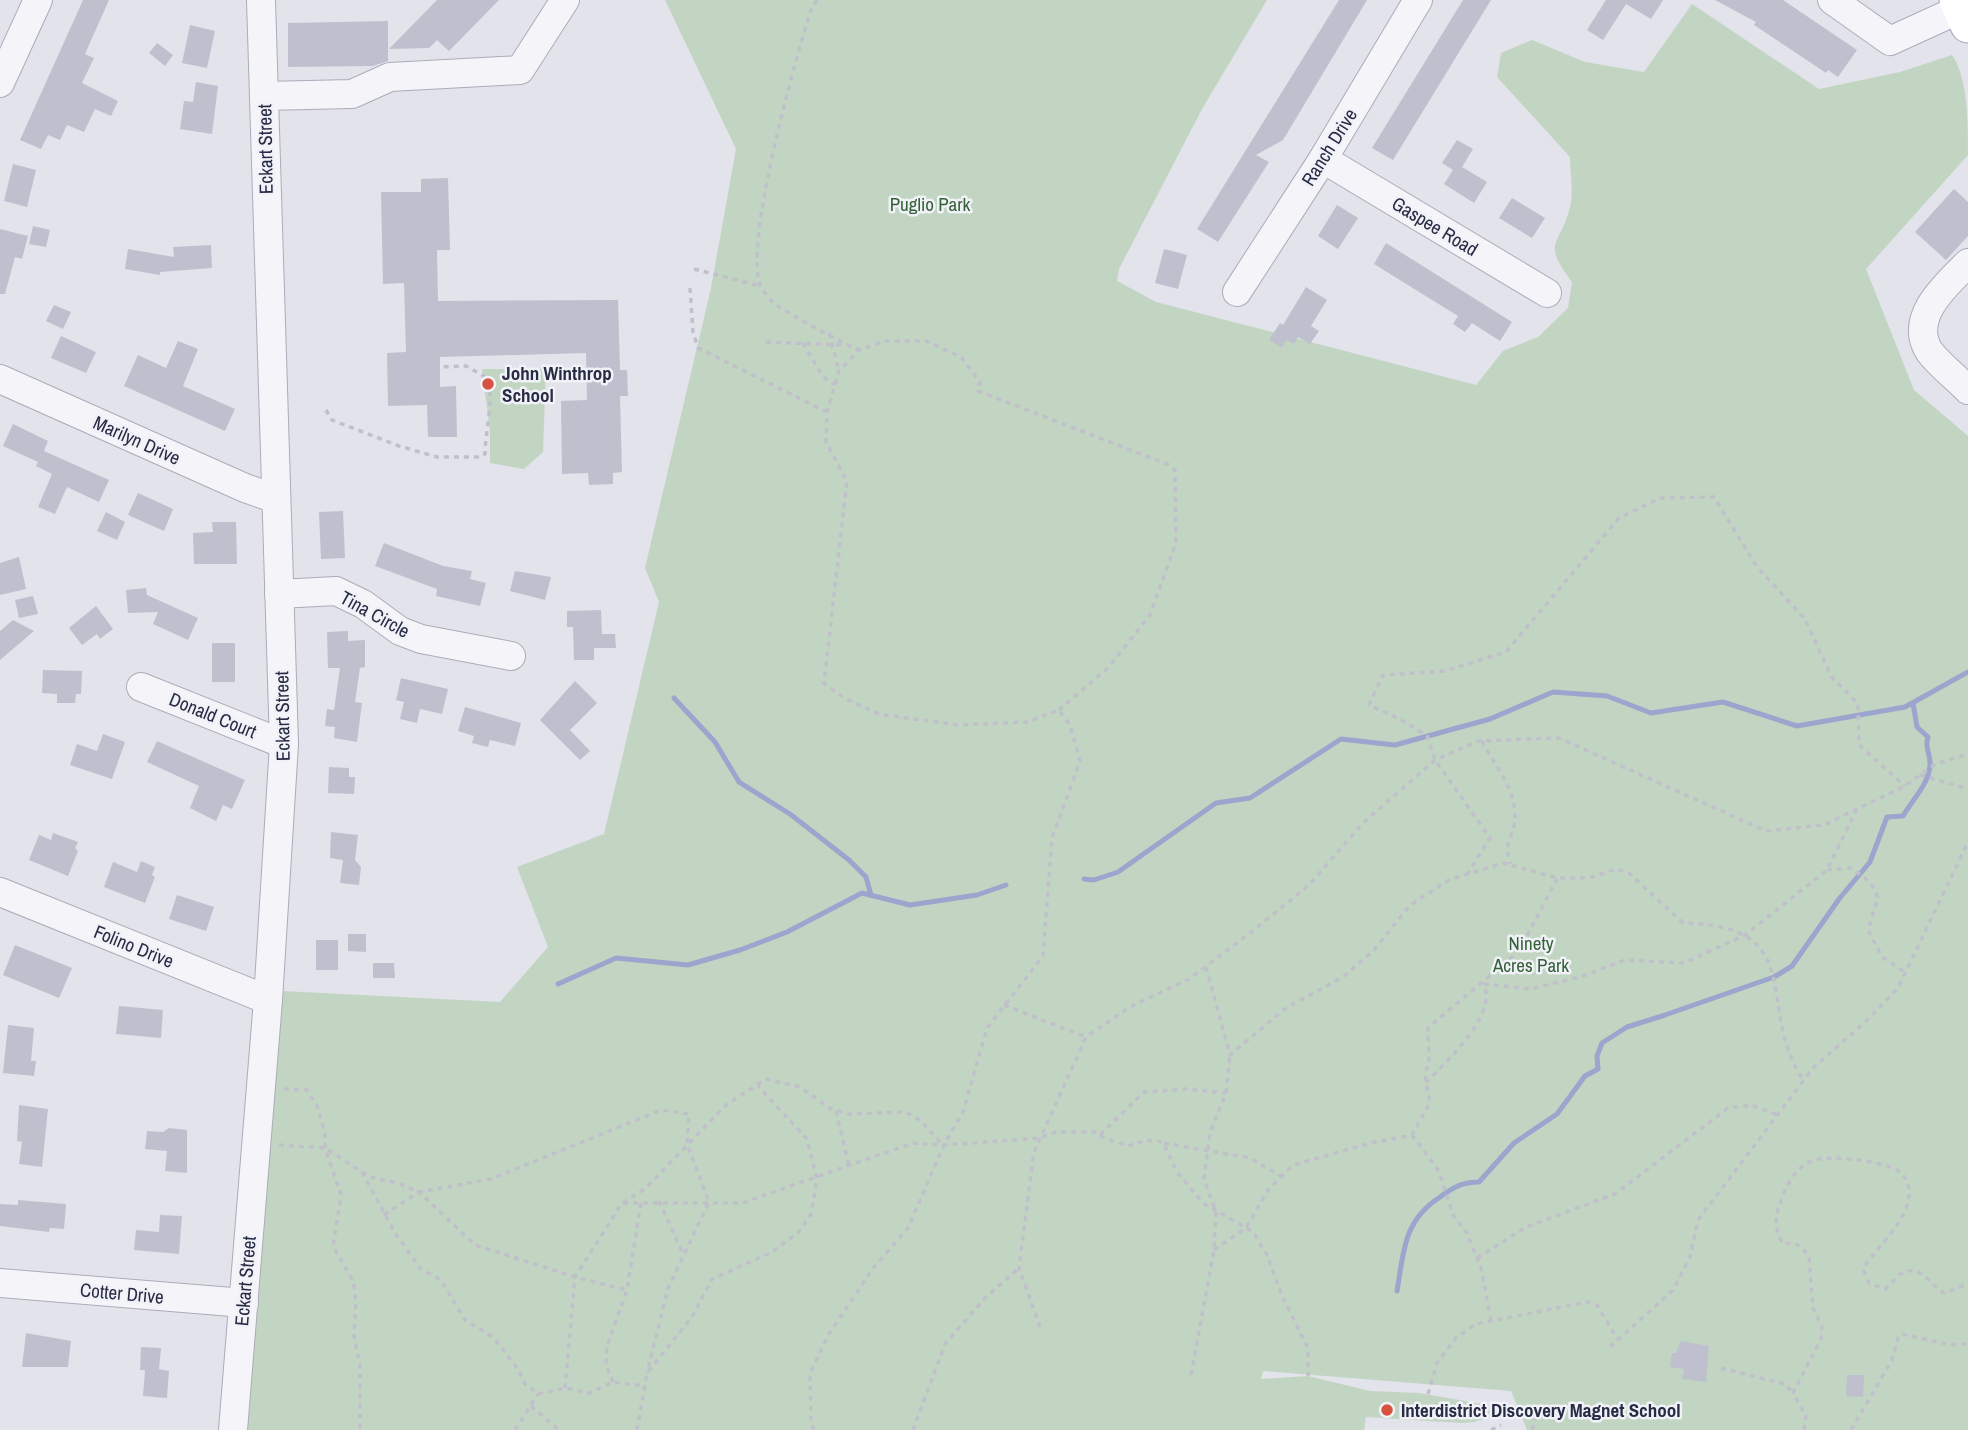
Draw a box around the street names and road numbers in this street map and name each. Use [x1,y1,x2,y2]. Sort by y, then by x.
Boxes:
street label: Eckart Street [251,103,279,194]
street label: Ranch Drive [1295,103,1363,191]
street label: Gaspee Road [1387,190,1483,262]
street label: Marilyn Drive [89,409,185,471]
street label: Tina Circle [336,584,414,644]
street label: Eckart Street [268,670,296,761]
street label: Donald Court [166,686,261,744]
street label: Folino Drive [90,918,178,974]
street label: Eckart Street [228,1234,262,1327]
street label: Cotter Drive [79,1276,165,1310]

